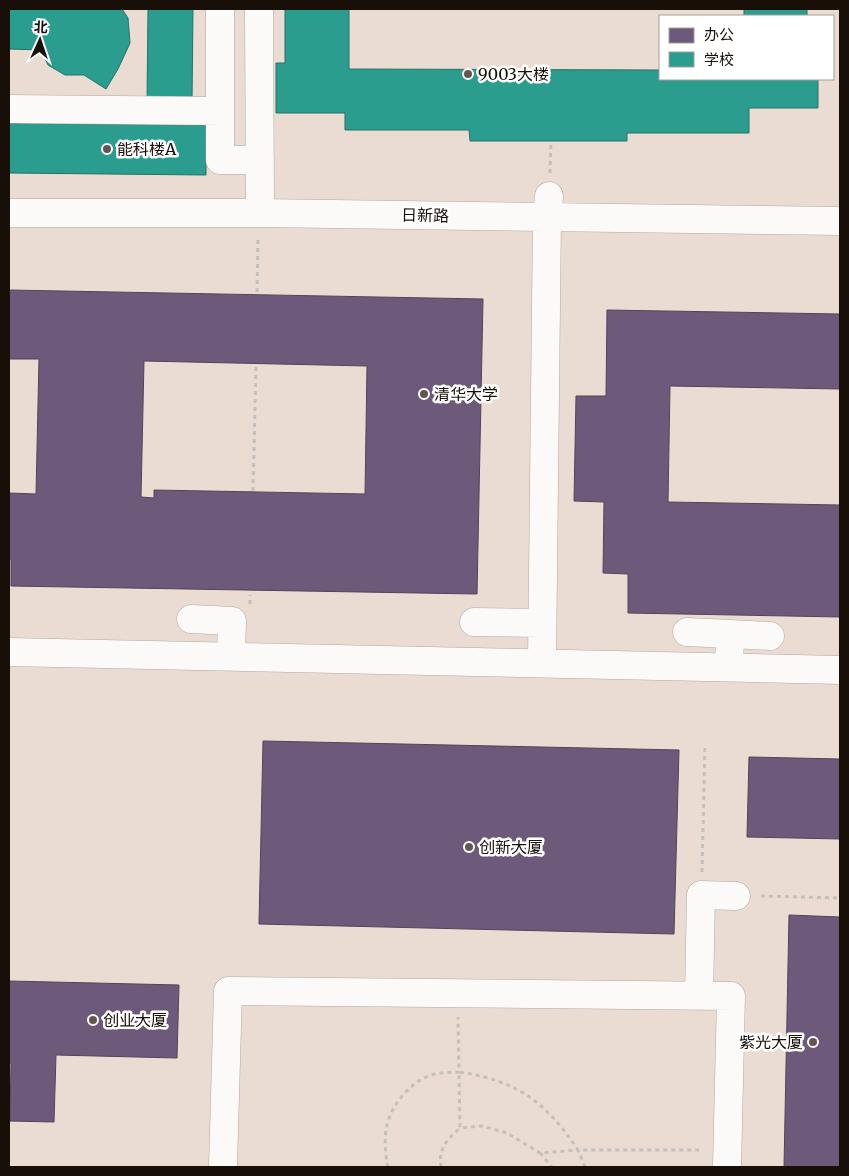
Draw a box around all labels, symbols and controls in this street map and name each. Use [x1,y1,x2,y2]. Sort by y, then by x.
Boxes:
north arrow [15,15,65,65]
legend [659,15,834,80]
text: 北 [33,18,48,36]
text: 办公 [704,25,734,44]
text: 学校 [704,50,734,69]
place label: 9003大楼 [478,64,549,84]
marker: 9003大楼 [462,68,474,80]
place label: 能科楼A [117,139,177,159]
marker: 能科楼A [101,143,113,155]
street label: 日新路 [401,205,449,225]
place label: 清华大学 [434,384,498,404]
marker: 清华大学 [418,388,430,400]
place label: 创新大厦 [479,837,543,857]
marker: 创新大厦 [463,841,475,853]
place label: 创业大厦 [103,1010,167,1030]
marker: 创业大厦 [87,1014,99,1026]
place label: 紫光大厦 [739,1032,803,1052]
marker: 紫光大厦 [807,1036,819,1048]

